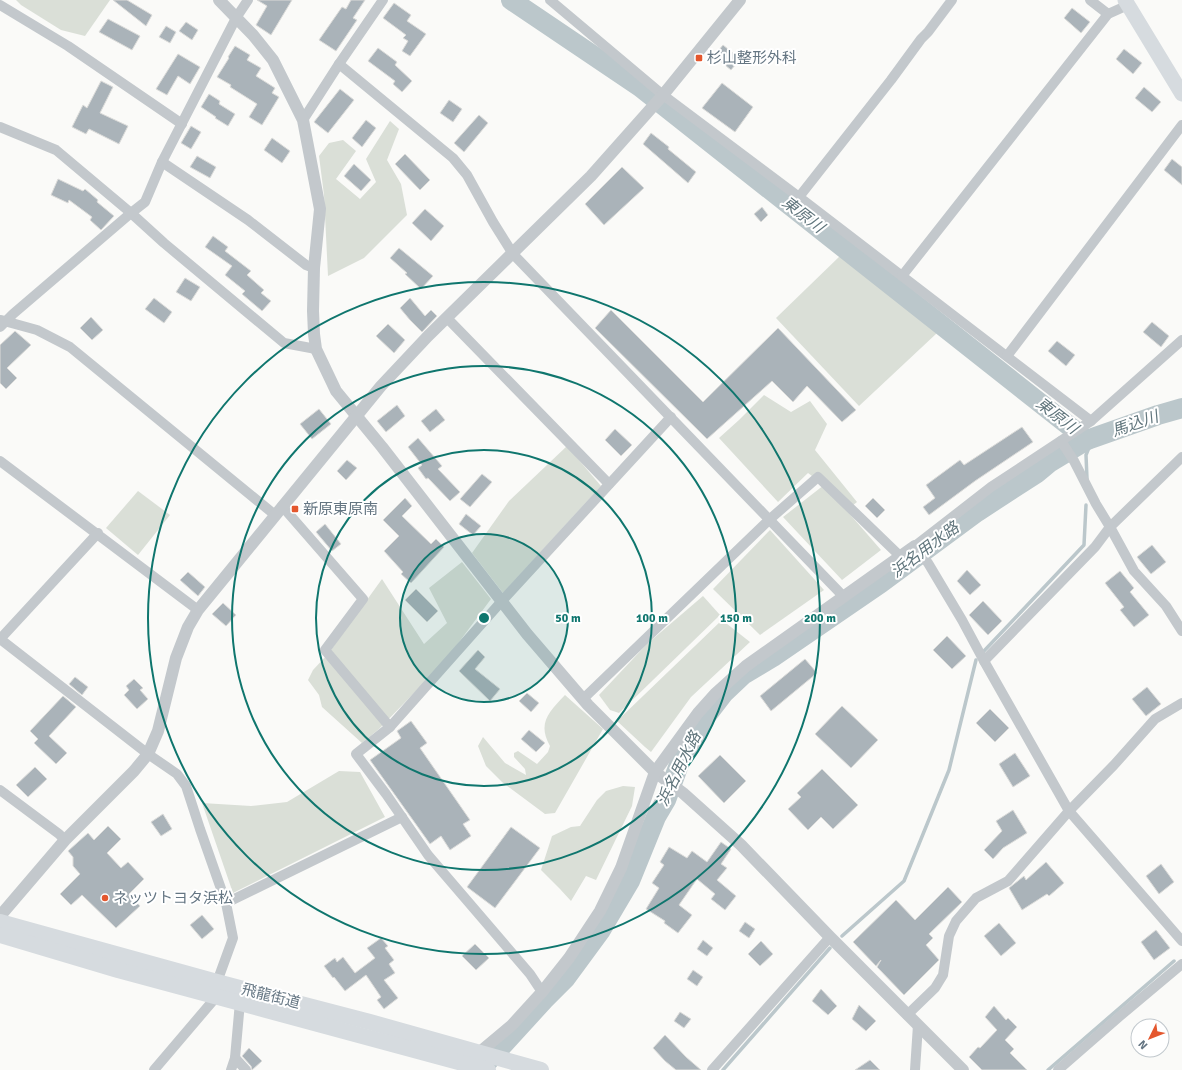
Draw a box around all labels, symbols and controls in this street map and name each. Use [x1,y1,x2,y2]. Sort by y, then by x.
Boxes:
place label: 杉山整形外科 [707,49,797,67]
marker: 杉山整形外科 [694,53,704,63]
water label: 東原川 [778,192,830,239]
water label: 東原川 [1032,393,1084,440]
water label: 馬込川 [1109,406,1163,441]
place label: 新原東原南 [303,500,378,518]
marker: 新原東原南 [290,504,300,514]
water label: 浜名用水路 [887,517,965,582]
centre of rings [477,611,491,625]
text: 50 m [555,611,581,626]
text: 100 m [636,611,668,626]
text: 150 m [720,611,752,626]
text: 200 m [804,611,836,626]
water label: 浜名用水路 [652,727,706,809]
place label: ネッツトヨタ浜松 [113,889,233,907]
marker: ネッツトヨタ浜松 [100,893,110,903]
street label: 飛龍街道 [240,980,302,1012]
north arrow [1130,1018,1170,1058]
text: N [1136,1037,1150,1052]

